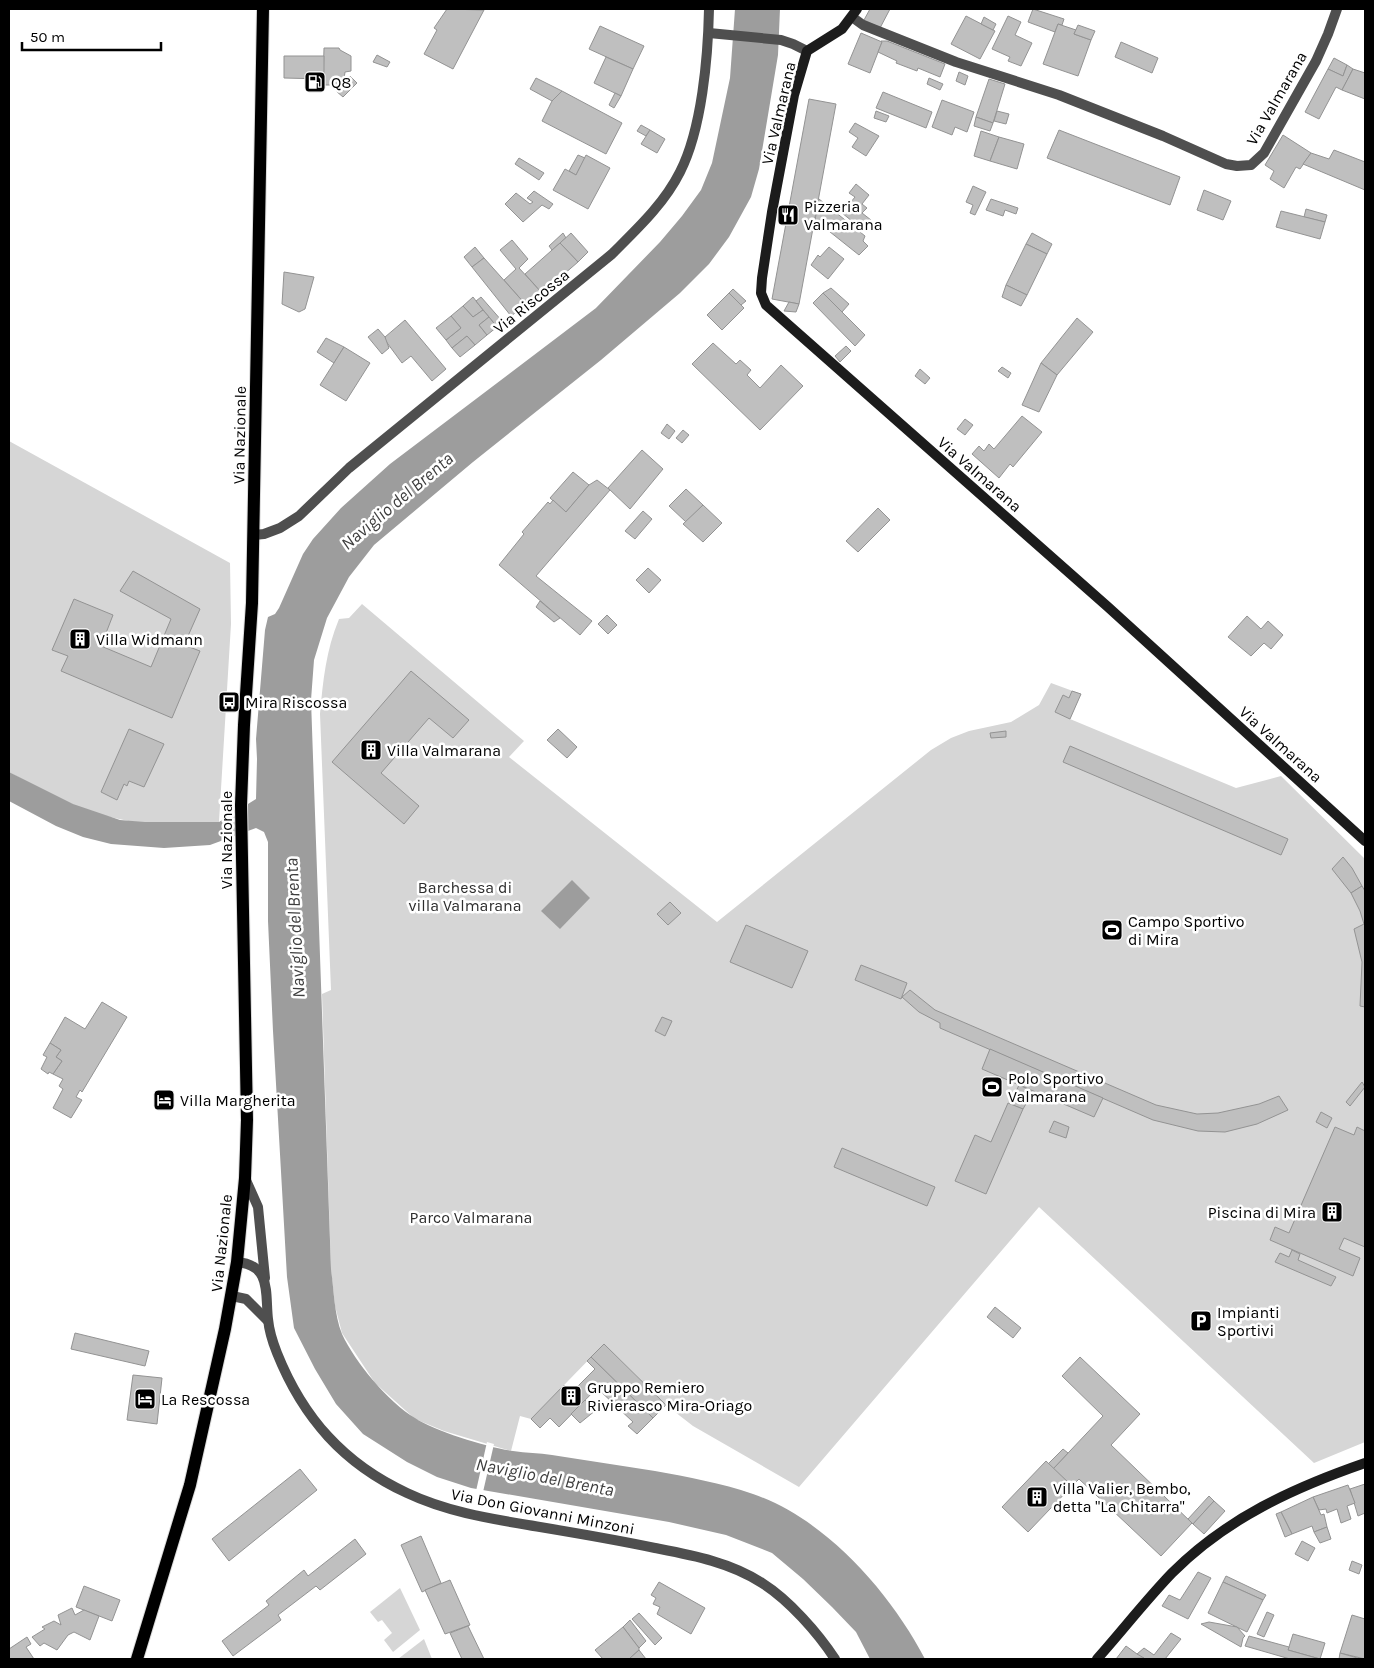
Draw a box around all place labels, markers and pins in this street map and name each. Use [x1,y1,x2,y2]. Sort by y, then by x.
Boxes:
fuel station icon: Q8 [303,70,327,94]
place label: Q8 [331,73,351,92]
place label: Pizzeria Valmarana [804,197,883,234]
restaurant icon: Pizzeria Valmarana [776,203,800,227]
building icon: Villa Widmann [68,627,92,651]
place label: Villa Widmann [96,630,203,649]
bus stop icon: Mira Riscossa [217,690,241,714]
place label: Mira Riscossa [245,693,347,712]
building icon: Villa Valmarana [359,738,383,762]
place label: Villa Valmarana [387,741,501,760]
place label: Campo Sportivo di Mira [1128,912,1245,949]
sports icon: Campo Sportivo di Mira [1100,918,1124,942]
place label: Polo Sportivo Valmarana [1008,1069,1104,1106]
sports icon: Polo Sportivo Valmarana [980,1075,1004,1099]
hotel icon: Villa Margherita [152,1088,176,1112]
place label: Villa Margherita [180,1091,296,1110]
building icon: Piscina di Mira [1320,1200,1344,1224]
place label: Piscina di Mira [1208,1203,1316,1222]
place label: Impianti Sportivi [1217,1303,1280,1340]
parking icon: Impianti Sportivi [1189,1309,1213,1333]
place label: Gruppo Remiero Rivierasco Mira-Oriago [587,1378,752,1415]
building icon: Gruppo Remiero Rivierasco Mira-Oriago [559,1384,583,1408]
hotel icon: La Rescossa [133,1387,157,1411]
place label: La Rescossa [161,1390,250,1409]
place label: Villa Valier, Bembo, detta "La Chitarra" [1053,1479,1191,1516]
building icon: Villa Valier, Bembo, detta "La Chitarra" [1025,1485,1049,1509]

